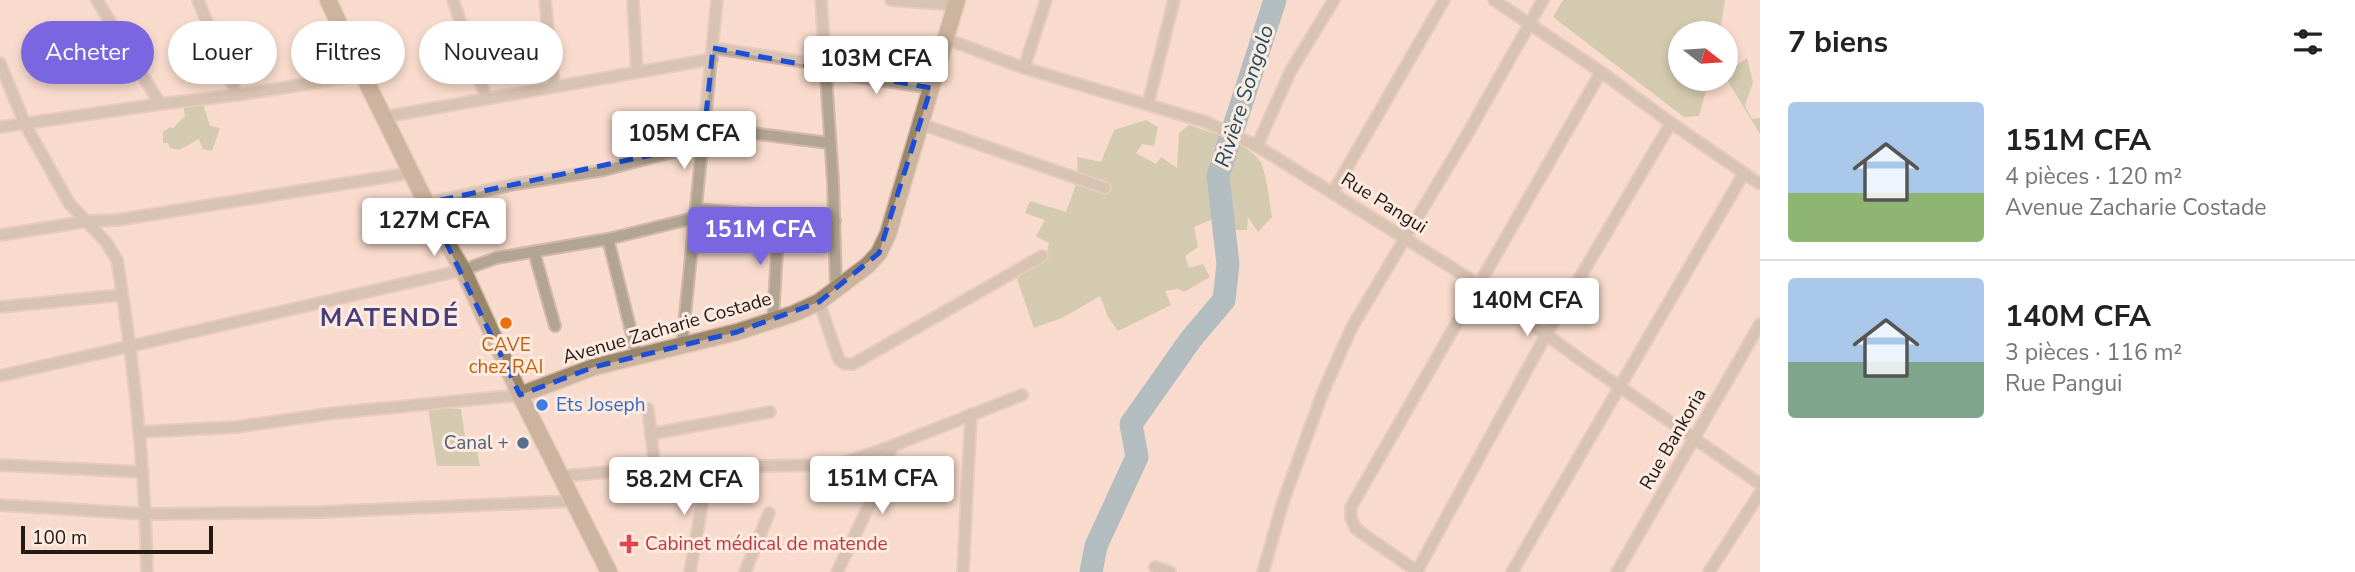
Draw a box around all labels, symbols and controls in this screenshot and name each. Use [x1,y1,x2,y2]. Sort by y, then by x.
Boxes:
chip: Acheter [21,21,154,84]
chip: Louer [168,21,277,84]
chip: Filtres [291,21,405,84]
chip: Nouveau [419,21,563,84]
water label: Rivière Songolo [1208,21,1280,171]
north arrow [1668,21,1738,91]
map controls [1668,21,1738,91]
text: 7 biens [1788,22,1888,63]
icon: filters [2289,23,2327,61]
pin: 103M CFA [804,36,948,96]
text: 103M CFA [820,43,932,74]
pin: 105M CFA [612,111,756,171]
text: 105M CFA [628,118,740,149]
text: 151M CFA [2005,120,2151,161]
icon: home [1844,130,1928,214]
text: 4 pièces · 120 m² [2005,161,2182,192]
street label: Rue Pangui [1336,166,1432,240]
text: Avenue Zacharie Costade [2005,192,2267,223]
pin: 127M CFA [362,198,506,258]
text: 127M CFA [378,205,490,236]
pin: 151M CFA [688,208,832,267]
text: 151M CFA [704,214,816,245]
pin: 140M CFA [1455,278,1599,338]
text: 140M CFA [1471,285,1583,316]
street label: Avenue Zacharie Costade [560,286,774,370]
text: 140M CFA [2005,296,2151,337]
district label: MATENDÉ [320,300,460,335]
icon: home [1844,306,1928,390]
marker: CAVE chez RAI [498,315,514,331]
place label: CAVE chez RAI [469,332,543,380]
text: 3 pièces · 116 m² [2005,337,2182,368]
text: Rue Pangui [2005,368,2122,399]
street label: Rue Bankoria [1633,383,1713,495]
place label: Ets Joseph [556,392,646,418]
marker: Ets Joseph [534,397,550,413]
place label: Canal + [444,430,509,456]
marker: Canal + [515,435,531,451]
pin: 151M CFA [810,456,954,516]
pin: 58.2M CFA [604,458,764,517]
text: 151M CFA [826,463,938,494]
text: 58.2M CFA [625,464,743,495]
scale bar [21,523,214,555]
text: 100 m [32,525,87,551]
place label: Cabinet médical de matende [645,531,888,557]
marker: Cabinet médical de matende [619,534,639,554]

